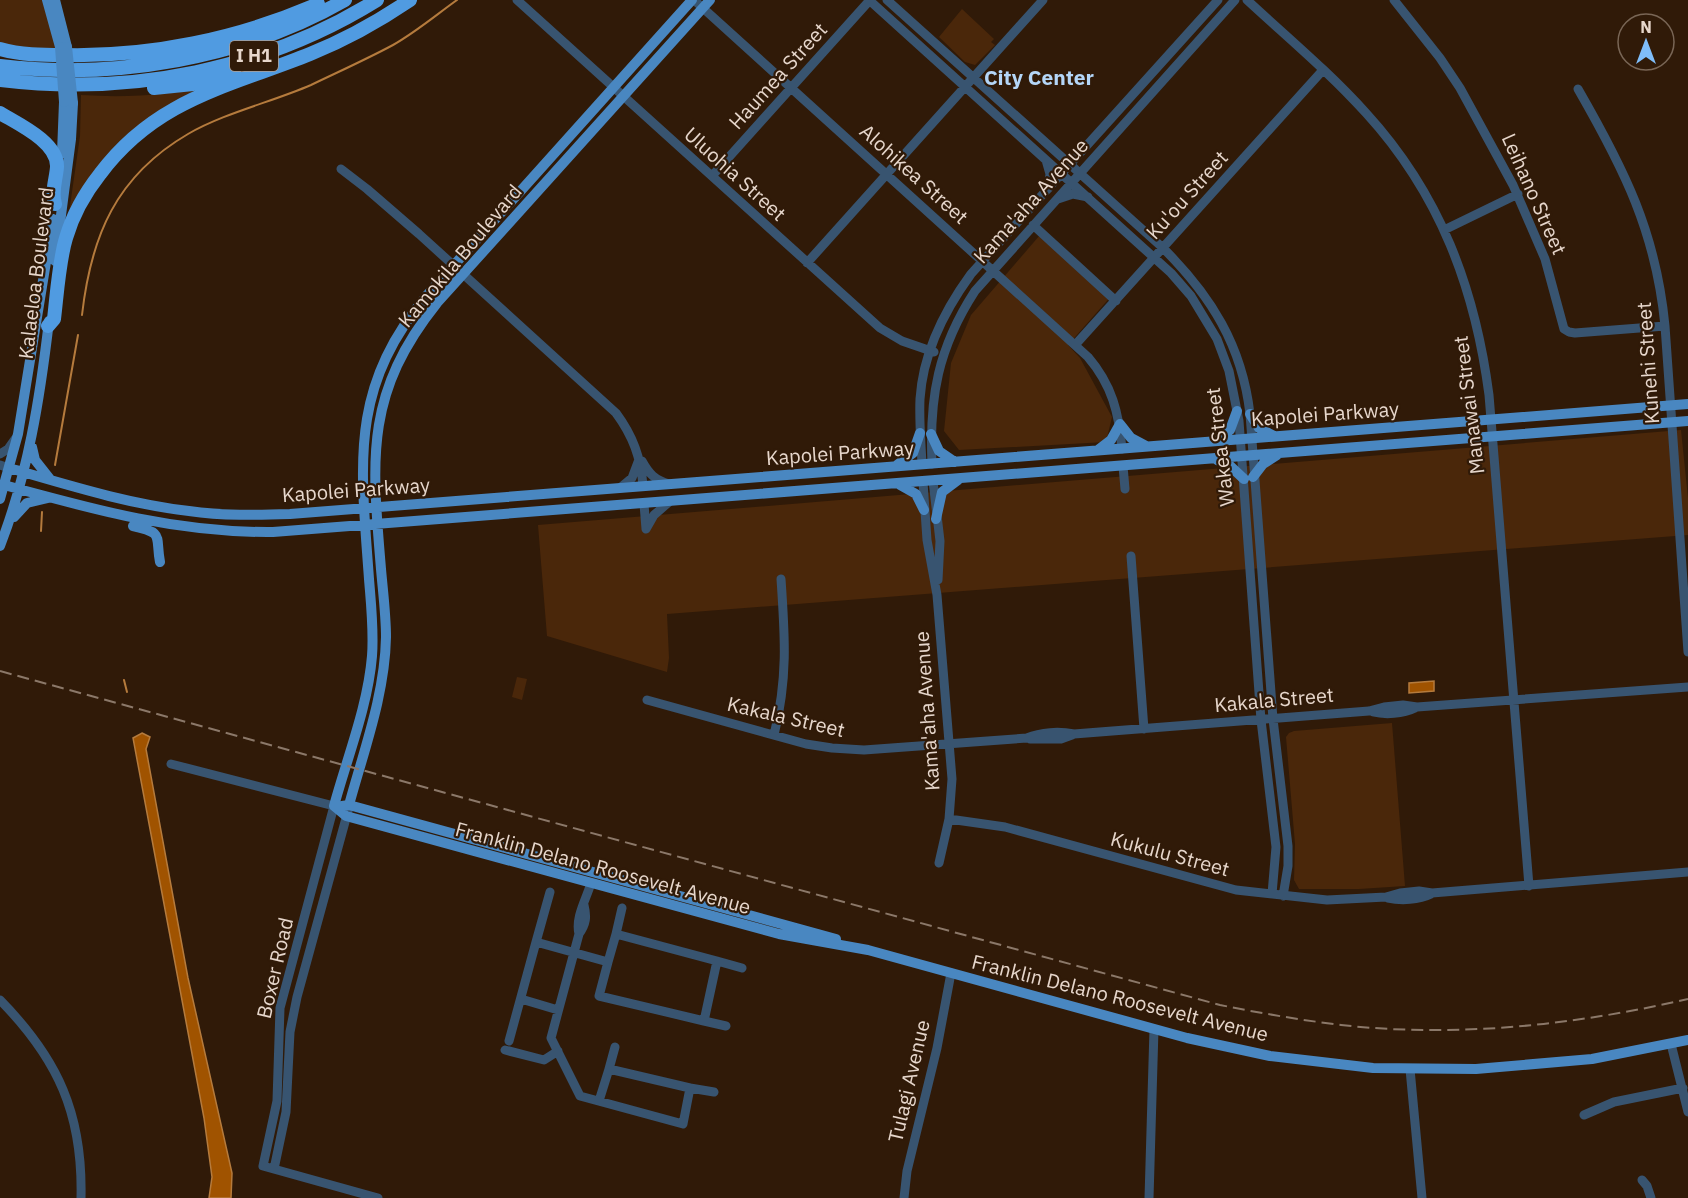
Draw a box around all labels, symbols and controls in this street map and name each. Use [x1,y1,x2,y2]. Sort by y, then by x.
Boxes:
north arrow [1616,12,1676,72]
street label: Haumea Street [722,17,833,135]
text: N [1640,17,1652,37]
road number: I H1 [230,41,278,71]
district label: City Center [984,63,1095,91]
street label: Alohikea Street [854,118,974,230]
street label: Uluohia Street [679,121,792,227]
street label: Leihano Street [1496,129,1573,259]
street label: Kama'aha Avenue [967,132,1094,269]
street label: Ku'ou Street [1140,145,1234,245]
street label: Kamokila Boulevard [392,178,528,333]
street label: Kalaeloa Boulevard [12,185,59,361]
street label: Kunehi Street [1630,301,1665,425]
street label: Manawai Street [1447,334,1490,476]
street label: Wakea Street [1199,386,1240,508]
street label: Kapolei Parkway [1250,395,1400,432]
street label: Kapolei Parkway [765,434,915,471]
street label: Kapolei Parkway [281,471,431,508]
street label: Kama'aha Avenue [907,630,946,792]
street label: Kakala Street [1213,681,1335,718]
street label: Kakala Street [725,690,848,743]
street label: Franklin Delano Roosevelt Avenue [452,815,754,920]
street label: Kukulu Street [1108,825,1233,882]
street label: Boxer Road [250,915,299,1021]
street label: Franklin Delano Roosevelt Avenue [969,948,1271,1048]
street label: Tulagi Avenue [881,1017,936,1145]

